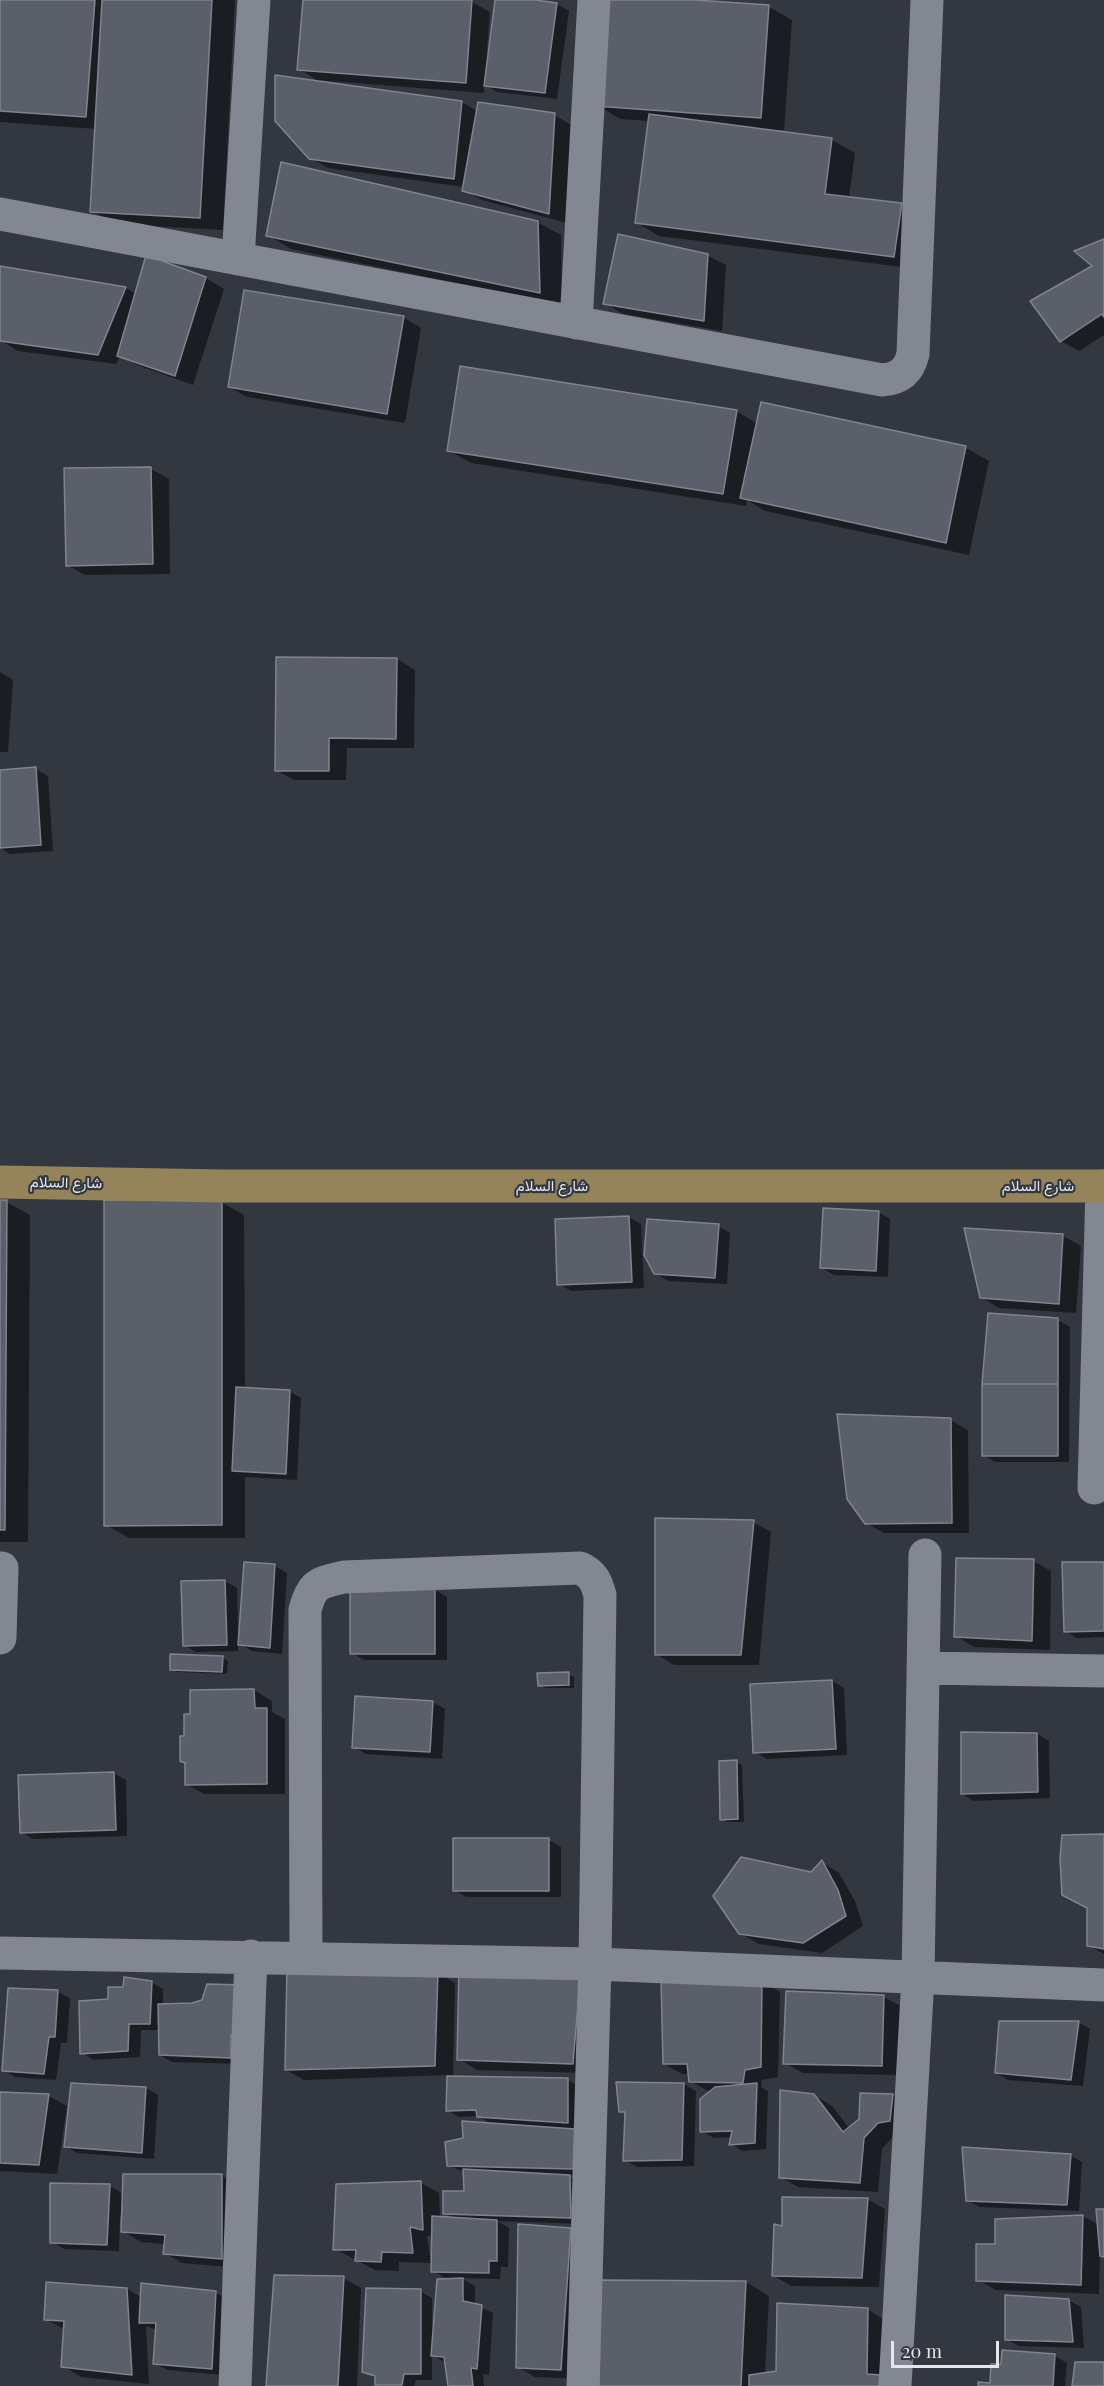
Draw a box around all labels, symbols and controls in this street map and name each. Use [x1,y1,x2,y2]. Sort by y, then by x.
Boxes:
street label: شارع السلام [30,1173,102,1193]
street label: شارع السلام [516,1177,588,1195]
street label: شارع السلام [1002,1177,1074,1195]
scale bar [894,2329,1002,2367]
text: 20 m [902,2339,942,2363]

